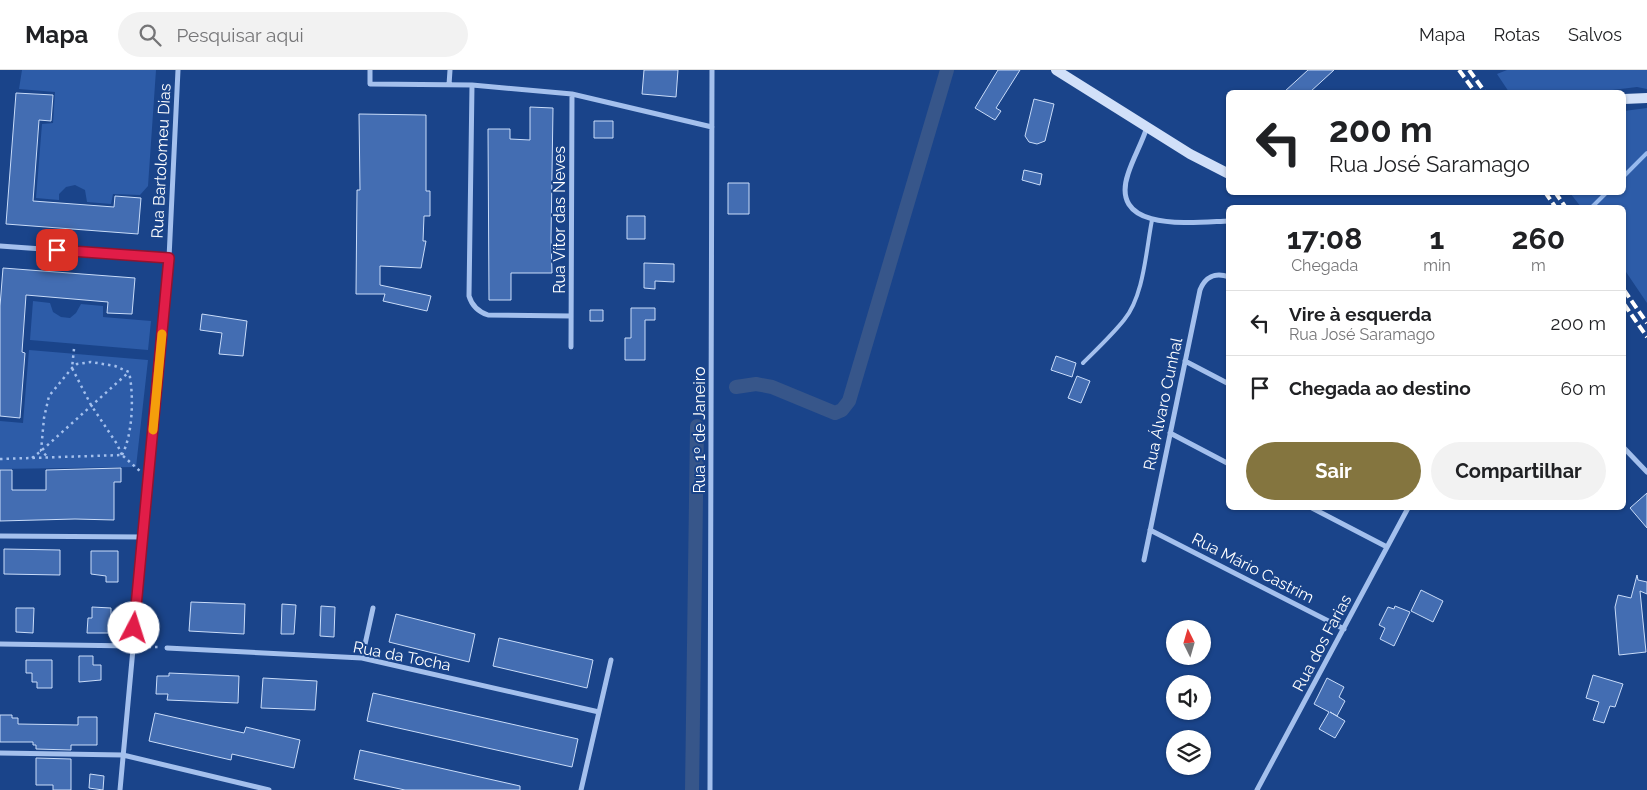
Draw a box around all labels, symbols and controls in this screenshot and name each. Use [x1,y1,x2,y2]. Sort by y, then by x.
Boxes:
search box [118,12,468,57]
text: Mapa [25,20,88,49]
icon: search [136,21,164,49]
text: Pesquisar aqui [176,24,304,46]
text: Mapa [1419,24,1465,45]
text: Rotas [1493,24,1540,45]
text: Salvos [1568,24,1622,45]
street label: Rua Bartolomeu Dias [147,83,175,239]
text: 200 m [1329,109,1433,150]
icon: left [1246,110,1311,175]
street label: Rua Vítor das Neves [550,146,569,294]
text: Rua José Saramago [1329,151,1530,177]
text: 17:08 [1287,221,1362,256]
text: 1 [1430,221,1444,256]
text: 260 [1512,221,1565,256]
pin [36,229,78,271]
icon: arrive [43,236,71,264]
text: Chegada [1291,256,1358,275]
text: min [1423,256,1451,275]
text: m [1531,256,1546,275]
text: Vire à esquerda [1289,303,1432,325]
icon: left [1246,309,1274,337]
text: 200 m [1551,312,1606,334]
text: Rua José Saramago [1289,325,1435,344]
street label: Rua Álvaro Cunhal [1139,335,1186,472]
street label: Rua 1º de Janeiro [690,366,709,494]
icon: arrive [1246,374,1274,402]
text: Chegada ao destino [1289,377,1471,399]
text: 60 m [1561,377,1606,399]
button: Sair [1246,442,1421,500]
button: Compartilhar [1431,442,1606,500]
street label: Rua Mário Castrim [1189,529,1317,607]
street label: Rua dos Farias [1289,591,1356,695]
position arrow [107,601,159,653]
north arrow [1166,620,1211,665]
map controls [1166,620,1211,775]
street label: Rua da Tocha [351,637,453,675]
button: sound [1166,675,1211,720]
button: layers [1166,730,1211,775]

